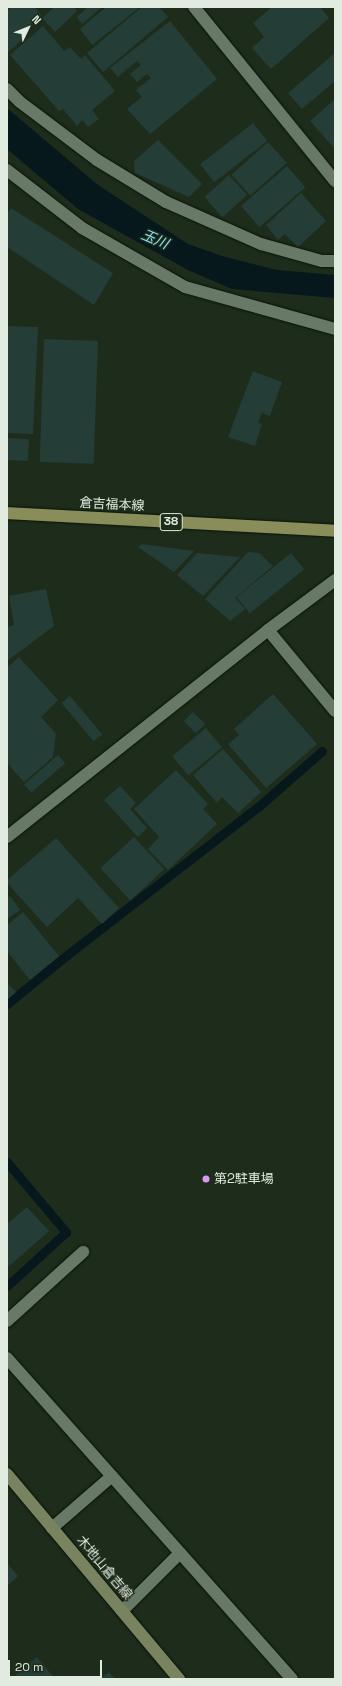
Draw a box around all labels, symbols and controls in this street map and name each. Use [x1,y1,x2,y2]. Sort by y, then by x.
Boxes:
north arrow [8,8,48,48]
text: N [29,12,44,27]
water label: 玉川 [139,226,171,252]
street label: 倉吉福本線 [79,496,145,514]
road number: 38 [159,512,183,532]
place label: 第2駐車場 [214,1171,274,1187]
marker: 第2駐車場 [201,1174,211,1184]
street label: 木地山倉吉線 [73,1533,135,1603]
scale bar [10,1652,104,1678]
text: 20 m [15,1659,43,1675]

